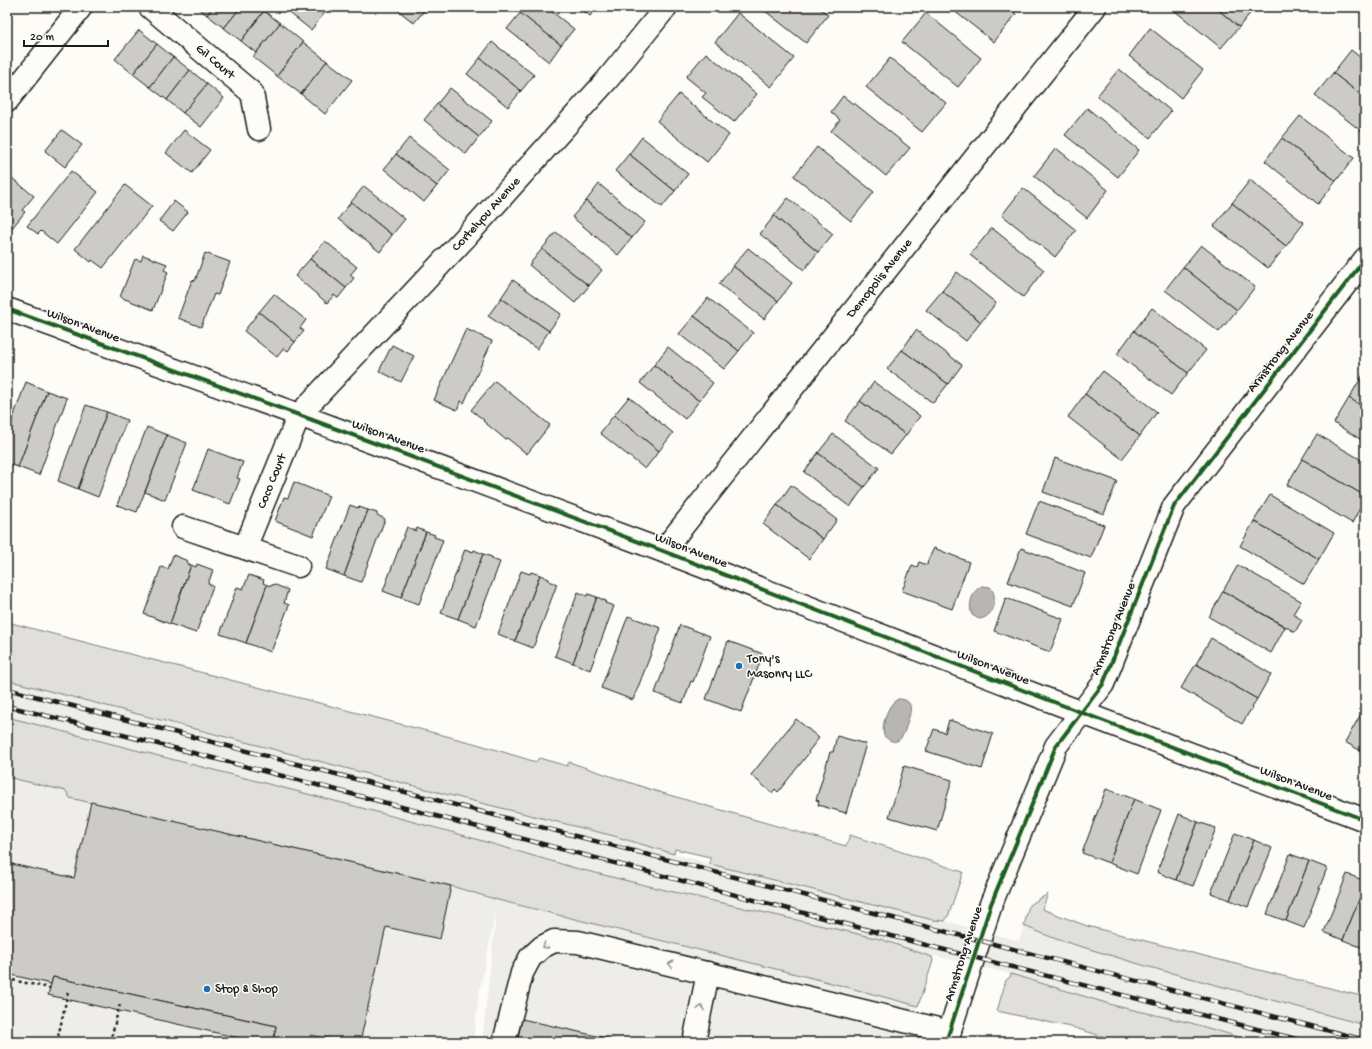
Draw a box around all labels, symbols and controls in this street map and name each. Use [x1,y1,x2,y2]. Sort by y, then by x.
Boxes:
scale bar [24,22,108,48]
text: 20 m [30,31,55,45]
street label: Gil Court [192,41,239,84]
street label: Cortelyou Avenue [449,174,524,254]
street label: Demopolis Avenue [843,236,916,322]
street label: Wilson Avenue [44,306,122,346]
street label: Armstrong Avenue [1245,308,1317,396]
street label: Wilson Avenue [349,417,427,457]
street label: Coco Court [254,450,291,511]
street label: Wilson Avenue [653,530,730,572]
street label: Armstrong Avenue [1089,580,1140,678]
street label: Wilson Avenue [955,647,1032,689]
place label: Tony's Masonry LLC [746,652,813,682]
marker: Tony's Masonry LLC [734,661,744,671]
street label: Wilson Avenue [1258,763,1335,805]
street label: Armstrong Avenue [942,904,986,1003]
one-way arrow [542,942,549,949]
one-way arrow [667,961,674,969]
place label: Stop & Shop [215,982,278,997]
marker: Stop & Shop [202,984,212,994]
one-way arrow [697,1005,705,1011]

